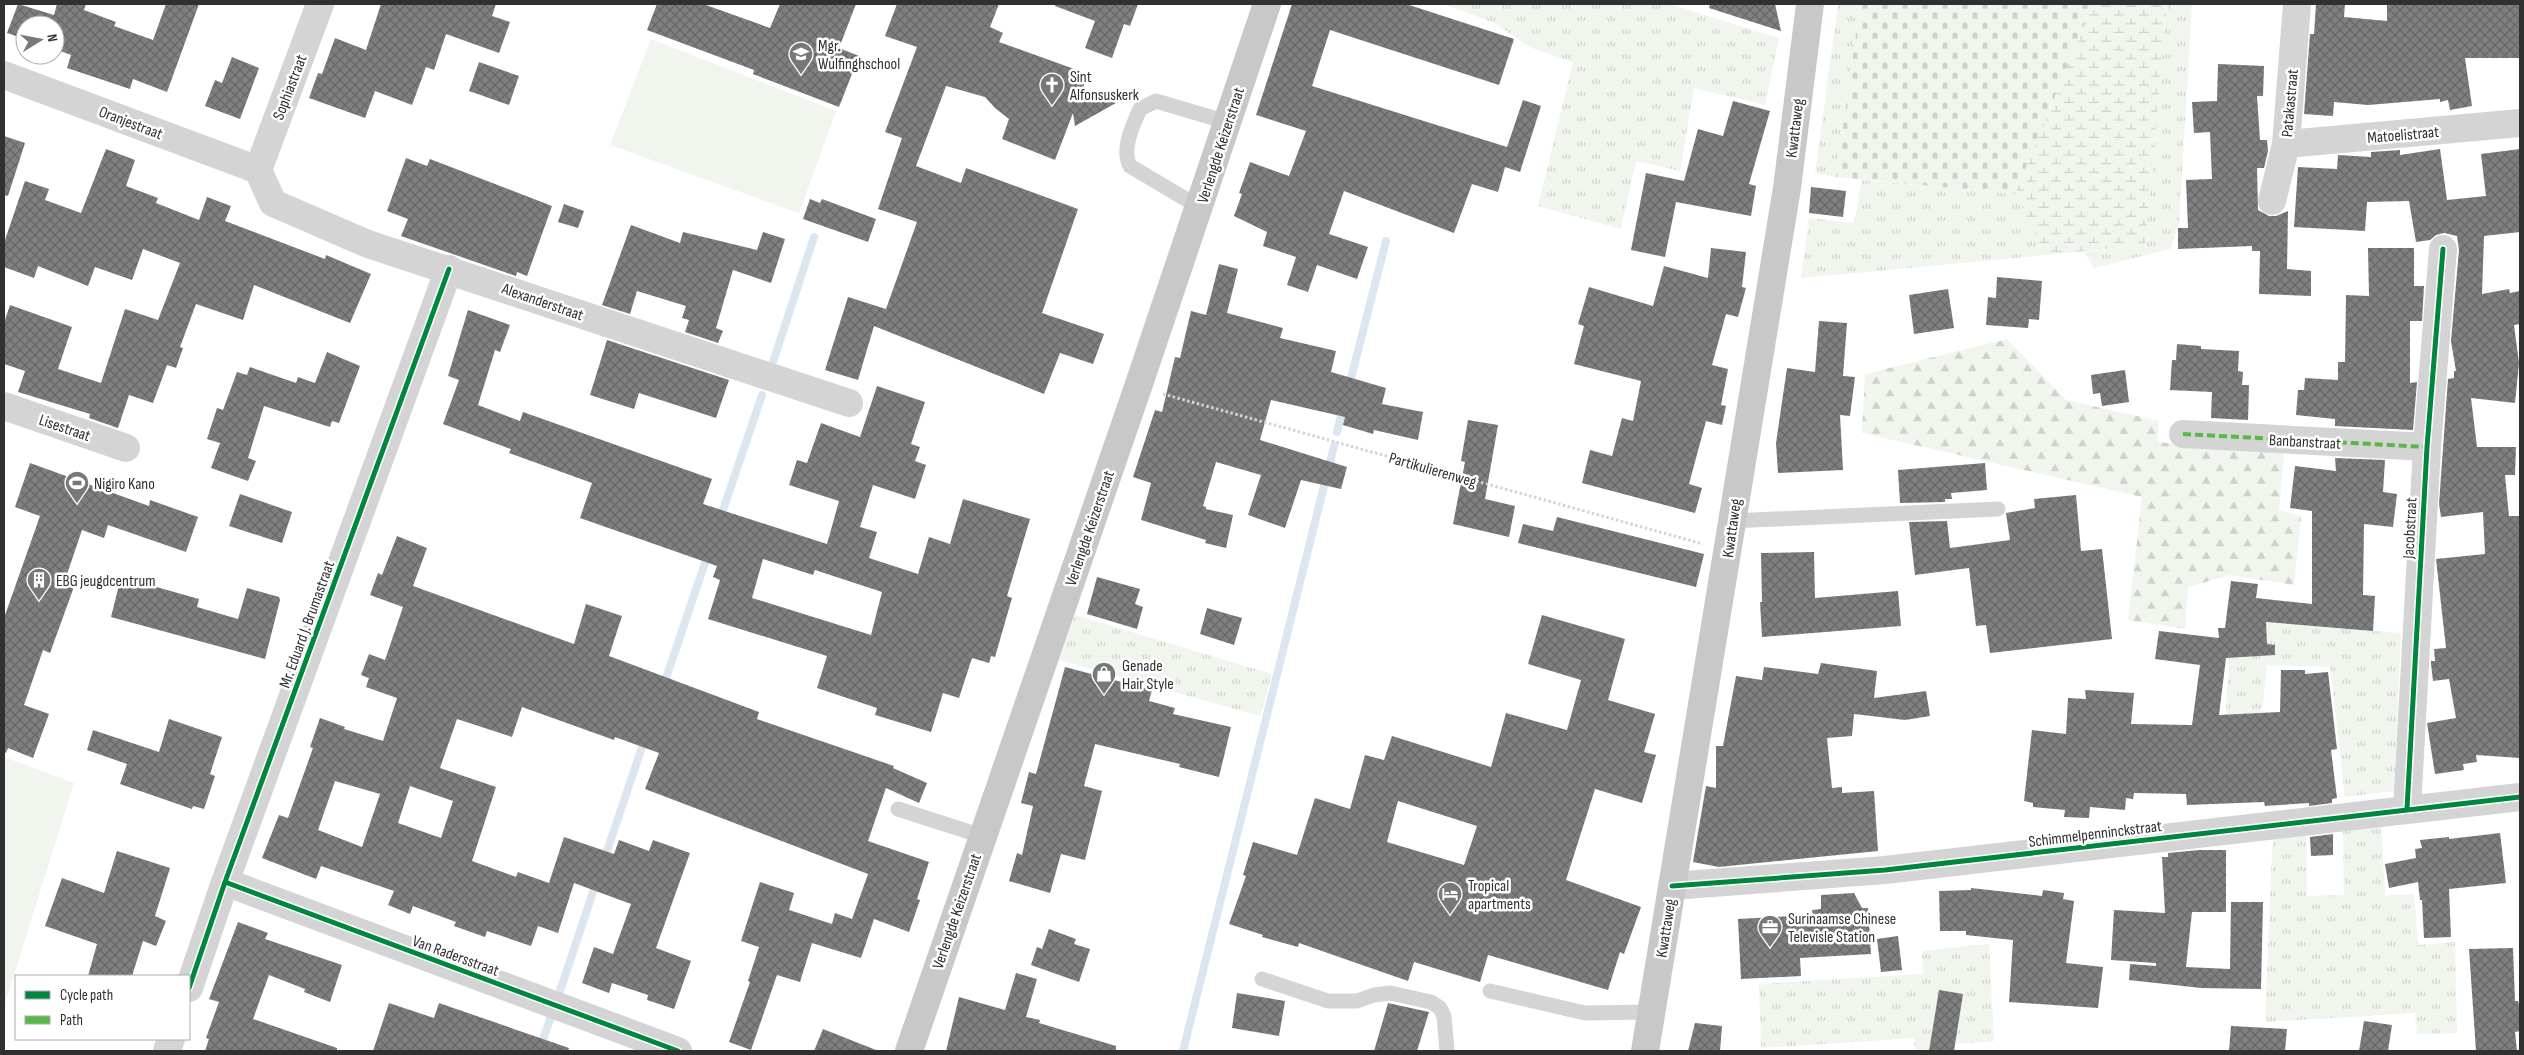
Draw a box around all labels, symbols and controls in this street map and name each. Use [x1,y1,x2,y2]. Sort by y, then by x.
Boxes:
north arrow [15,15,65,65]
text: N [43,33,61,43]
place label: Mgr. Wulfinghschool [818,37,900,74]
school or university icon: Mgr. Wulfinghschool [788,41,814,75]
street label: Sophiastraat [269,52,312,123]
place label: Sint Alfonsuskerk [1069,68,1139,105]
street label: Patakastraat [2278,68,2303,138]
church icon: Sint Alfonsuskerk [1039,72,1065,106]
street label: Verlengde Keizerstraat [1194,85,1249,206]
street label: Kwattaweg [1782,98,1809,159]
street label: Oranjestraat [96,103,165,144]
street label: Matoelistraat [2366,123,2440,148]
street label: Alexanderstraat [498,279,586,325]
street label: Lisestraat [36,411,93,446]
street label: Banbanstraat [2268,431,2341,454]
street label: Partikulierenweg [1387,449,1479,492]
street label: Verlengde Keizerstraat [1062,468,1119,589]
sports icon: Nigiro Kano [64,470,90,504]
place label: Nigiro Kano [94,475,155,494]
street label: Kwattaweg [1719,497,1746,559]
street label: Jacobstraat [2399,497,2422,560]
street label: Mr. Eduard J. Brumastraat [276,558,339,691]
building icon: EBG jeugdcentrum [26,567,52,601]
place label: EBG jeugdcentrum [56,572,155,591]
place label: Genade Hair Style [1122,657,1174,694]
shop icon: Genade Hair Style [1091,661,1117,695]
street label: Schimmelpenninckstraat [2027,817,2163,852]
street label: Verlengde Keizerstraat [929,851,986,972]
place label: Tropical apartments [1468,877,1531,914]
hotel icon: Tropical apartments [1437,881,1463,915]
street label: Kwattaweg [1652,897,1681,959]
place label: Surinaamse Chinese Televisle Station [1788,910,1896,947]
office icon: Surinaamse Chinese Televisle Station [1757,914,1783,948]
street label: Van Radersstraat [410,932,501,981]
legend [15,975,190,1040]
text: Cycle path [60,986,113,1005]
text: Path [60,1011,83,1030]

